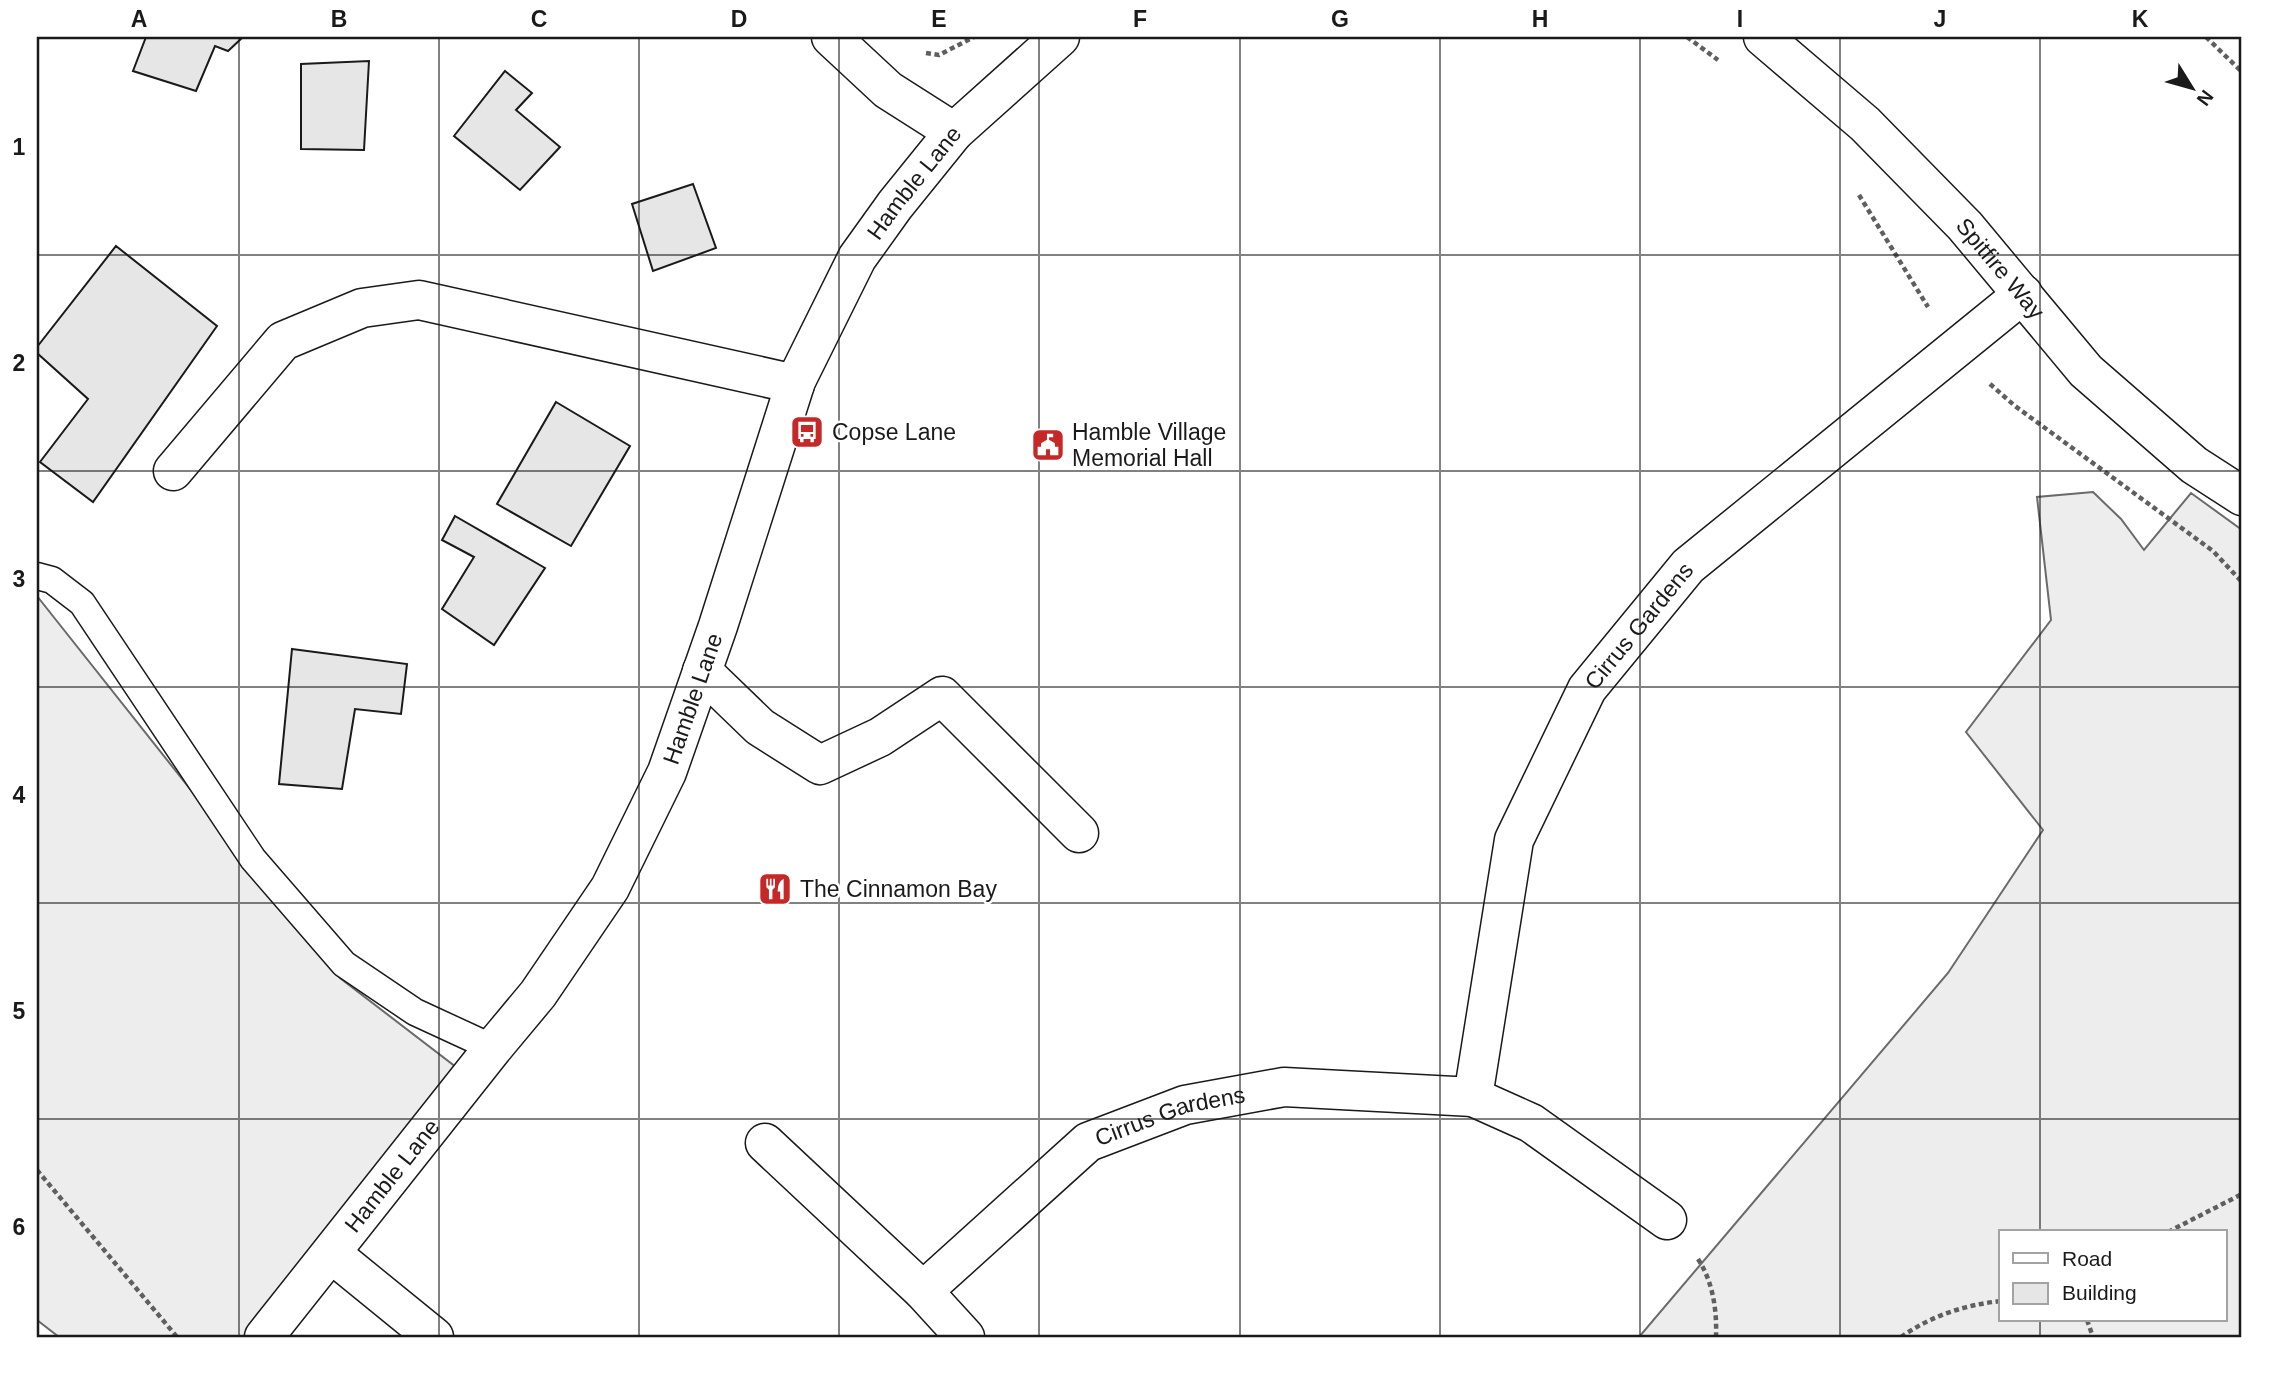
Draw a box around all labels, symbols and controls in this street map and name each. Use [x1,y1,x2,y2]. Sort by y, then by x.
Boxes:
text: A [131,6,147,32]
text: B [331,6,347,32]
text: C [531,6,547,32]
text: D [731,6,747,32]
text: E [931,6,947,32]
text: F [1133,6,1147,32]
text: G [1331,6,1349,32]
text: H [1532,6,1548,32]
text: I [1737,6,1743,32]
text: J [1934,6,1946,32]
text: K [2132,6,2149,32]
north arrow [2156,52,2226,122]
text: N [2193,86,2218,110]
street label: Hamble Lane [862,121,967,244]
text: 1 [13,134,26,160]
street label: Spitfire Way [1951,213,2050,324]
text: 2 [13,350,25,376]
bus stop icon: Copse Lane [788,413,826,451]
place label: Copse Lane [832,419,956,445]
place label: Hamble Village Memorial Hall [1072,419,1226,471]
public building icon: Hamble Village Memorial Hall [1029,426,1067,464]
street label: Cirrus Gardens [1579,557,1698,694]
text: 3 [13,566,25,592]
street label: Hamble Lane [658,630,727,768]
text: 4 [13,782,26,808]
restaurant icon: The Cinnamon Bay [756,870,794,908]
place label: The Cinnamon Bay [800,876,997,902]
text: 5 [13,998,26,1024]
street label: Cirrus Gardens [1091,1081,1247,1151]
street label: Hamble Lane [339,1114,445,1237]
text: 6 [13,1214,25,1240]
legend [1999,1230,2226,1322]
text: Road [2062,1247,2112,1270]
text: Building [2062,1281,2137,1304]

